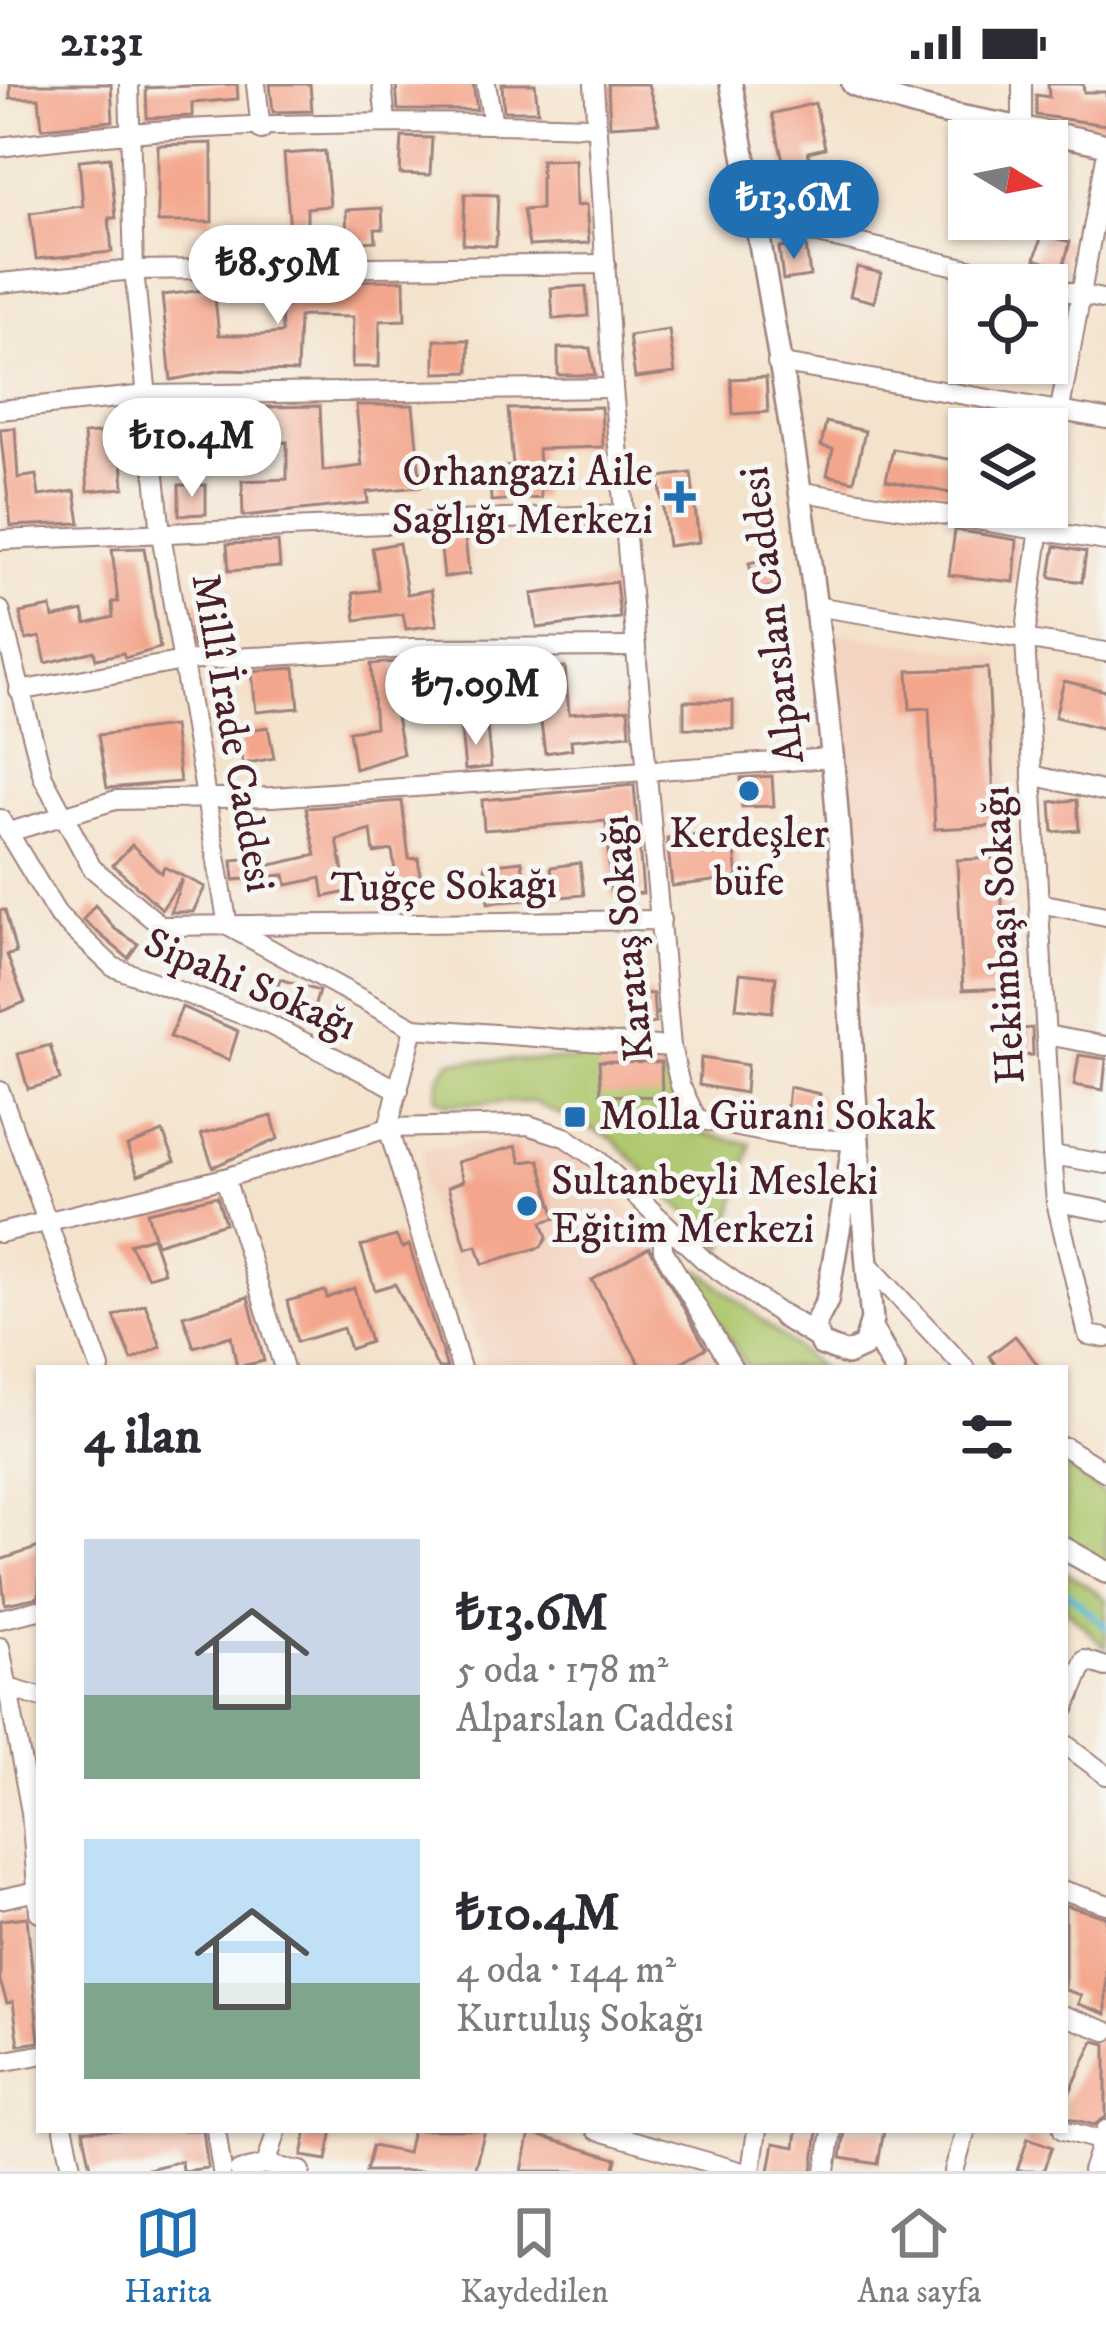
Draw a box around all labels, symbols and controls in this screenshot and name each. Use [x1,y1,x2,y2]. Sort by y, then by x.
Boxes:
text: 21:31 [60,14,144,70]
north arrow [948,120,1068,240]
map controls [948,120,1068,528]
pin: ₺13.6M [696,160,892,262]
text: ₺13.6M [736,174,852,223]
pin: ₺8.59M [180,225,376,327]
text: ₺8.59M [215,239,341,288]
button: locate [948,264,1068,384]
pin: ₺10.4M [94,398,290,500]
button: layers [948,408,1068,528]
text: ₺10.4M [129,412,255,461]
place label: Orhangazi Aile Sağlığı Merkezi [391,447,653,547]
street label: Alparslan Caddesi [729,463,817,767]
marker: Orhangazi Aile Sağlığı Merkezi [664,481,696,513]
street label: Millî İrade Caddesi [178,570,287,896]
pin: ₺7.09M [378,646,574,748]
text: ₺7.09M [412,660,540,709]
marker: Kerdeşler büfe [736,778,762,804]
street label: Hekimbaşı Sokağı [970,784,1038,1086]
place label: Kerdeşler büfe [669,809,829,909]
street label: Karataş Sokağı [589,812,667,1064]
street label: Tuğçe Sokağı [330,859,558,915]
street label: Sipahi Sokağı [136,917,364,1053]
place label: Molla Gürani Sokak [599,1091,936,1143]
marker: Molla Gürani Sokak [562,1104,588,1130]
place label: Sultanbeyli Mesleki Eğitim Merkezi [551,1156,878,1256]
marker: Sultanbeyli Mesleki Eğitim Merkezi [514,1193,540,1219]
icon: filters [954,1404,1020,1470]
text: 4 ilan [84,1405,201,1469]
text: ₺13.6M [456,1582,608,1646]
icon: home [180,1587,324,1731]
text: 5 oda · 178 m² [456,1646,668,1695]
text: Alparslan Caddesi [456,1695,734,1744]
text: ₺10.4M [456,1882,620,1946]
icon: home [180,1887,324,2031]
text: 4 oda · 144 m² [456,1946,676,1995]
text: Kurtuluş Sokağı [456,1995,704,2044]
tab: Harita [124,2200,211,2313]
tab: Kaydedilen [460,2200,609,2313]
tab: Ana sayfa [857,2200,982,2313]

